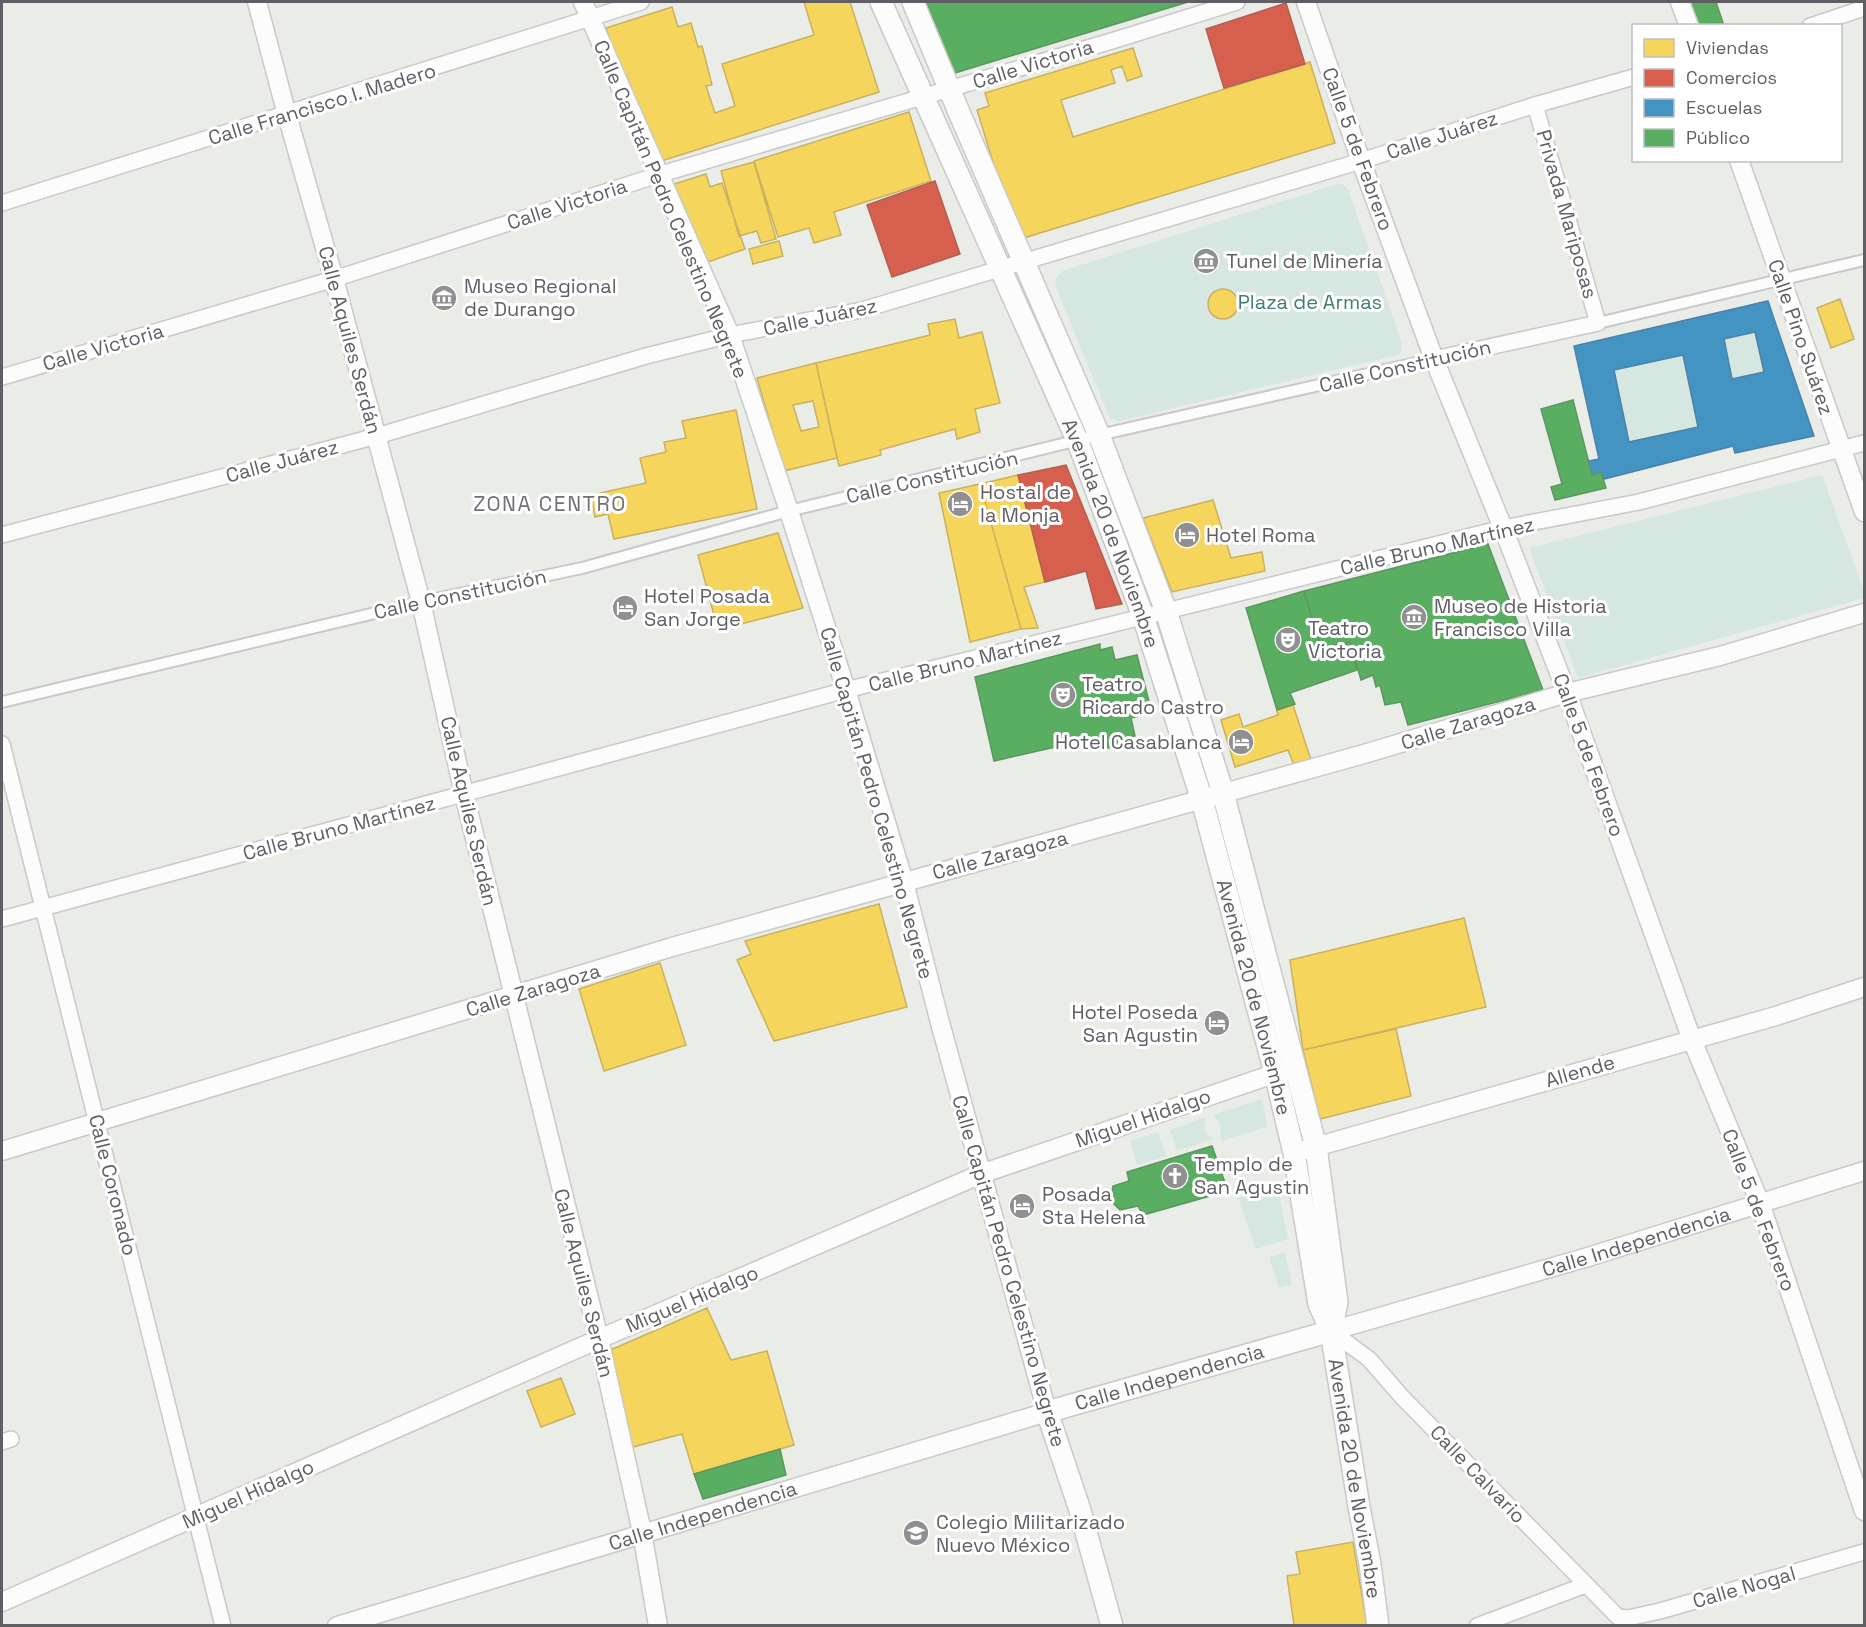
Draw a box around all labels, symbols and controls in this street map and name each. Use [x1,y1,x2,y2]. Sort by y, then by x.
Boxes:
legend [1632,24,1842,162]
street label: Calle Victoria [970,33,1096,95]
street label: Calle Capitán Pedro Celestino Negrete [588,36,754,382]
text: Viviendas [1686,36,1769,59]
street label: Calle Francisco I. Madero [205,57,439,151]
street label: Calle 5 de Febrero [1316,64,1400,234]
text: Comercios [1686,66,1777,89]
text: Escuelas [1686,96,1762,119]
street label: Calle Juárez [1383,105,1501,165]
text: Público [1686,126,1750,149]
street label: Privada Mariposas [1530,127,1604,301]
street label: Calle Victoria [504,172,630,236]
street label: Calle Aquiles Serdán [312,243,388,437]
museum icon: Tunel de Minería [1191,246,1221,276]
place label: Tunel de Minería [1226,248,1383,274]
street label: Calle Pino Suárez [1762,256,1840,418]
place label: Museo Regional de Durango [464,273,617,322]
museum icon: Museo Regional de Durango [429,283,459,313]
park label: Plaza de Armas [1238,289,1382,315]
street label: Calle Juárez [761,292,879,342]
street label: Calle Victoria [39,317,167,377]
street label: Calle Constitución [1316,334,1494,398]
street label: Avenida 20 de Noviembre [1056,414,1165,651]
street label: Calle Juárez [223,434,341,488]
street label: Calle Constitución [843,445,1021,509]
place label: Hostal de la Monja [980,479,1071,528]
hotel icon: Hostal de la Monja [945,489,975,519]
district label: ZONA CENTRO [473,490,627,517]
street label: Calle Bruno Martínez [1337,511,1537,581]
hotel icon: Hotel Roma [1172,520,1202,550]
place label: Hotel Roma [1206,522,1316,548]
street label: Calle Constitución [371,563,549,625]
place label: Hotel Posada San Jorge [644,583,770,632]
hotel icon: Hotel Posada San Jorge [610,593,640,623]
place label: Museo de Historia Francisco Villa [1434,593,1607,642]
museum icon: Museo de Historia Francisco Villa [1399,602,1429,632]
place label: Teatro Victoria [1308,615,1382,664]
street label: Calle Capitán Pedro Celestino Negrete [814,624,940,982]
street label: Calle Bruno Martínez [866,624,1064,698]
theatre icon: Teatro Victoria [1273,625,1303,655]
street label: Calle 5 de Febrero [1547,670,1631,840]
place label: Teatro Ricardo Castro [1082,671,1224,720]
theatre icon: Teatro Ricardo Castro [1048,680,1078,710]
street label: Calle Zaragoza [1398,690,1538,756]
street label: Calle Aquiles Serdán [435,714,503,908]
hotel icon: Hotel Casablanca [1226,727,1256,757]
place label: Hotel Casablanca [1055,729,1222,755]
street label: Calle Bruno Martínez [240,790,438,866]
street label: Calle Zaragoza [929,824,1071,886]
street label: Avenida 20 de Noviembre [1211,876,1298,1118]
street label: Calle Zaragoza [463,957,603,1023]
place label: Hotel Poseda San Agustin [1071,999,1198,1048]
hotel icon: Hotel Poseda San Agustin [1202,1008,1232,1038]
street label: Allende [1542,1049,1618,1093]
street label: Miguel Hidalgo [1072,1083,1214,1153]
street label: Calle Capitán Pedro Celestino Negrete [946,1092,1072,1450]
street label: Calle Coronado [83,1112,143,1258]
street label: Calle 5 de Febrero [1716,1125,1802,1295]
place label: Templo de San Agustin [1194,1151,1309,1200]
church icon: Templo de San Agustin [1160,1161,1190,1191]
place label: Posada Sta Helena [1042,1181,1146,1230]
street label: Calle Aquiles Serdán [548,1186,620,1380]
hotel icon: Posada Sta Helena [1007,1191,1037,1221]
street label: Calle Independencia [1539,1200,1733,1283]
street label: Miguel Hidalgo [622,1259,762,1339]
street label: Calle Independencia [1072,1338,1267,1416]
street label: Avenida 20 de Noviembre [1323,1357,1387,1600]
street label: Calle Calvario [1424,1419,1532,1529]
street label: Miguel Hidalgo [178,1453,318,1535]
street label: Calle Independencia [605,1475,800,1556]
place label: Colegio Militarizado Nuevo México [936,1509,1125,1558]
school or university icon: Colegio Militarizado Nuevo México [901,1518,931,1548]
street label: Calle Nogal [1689,1560,1799,1614]

